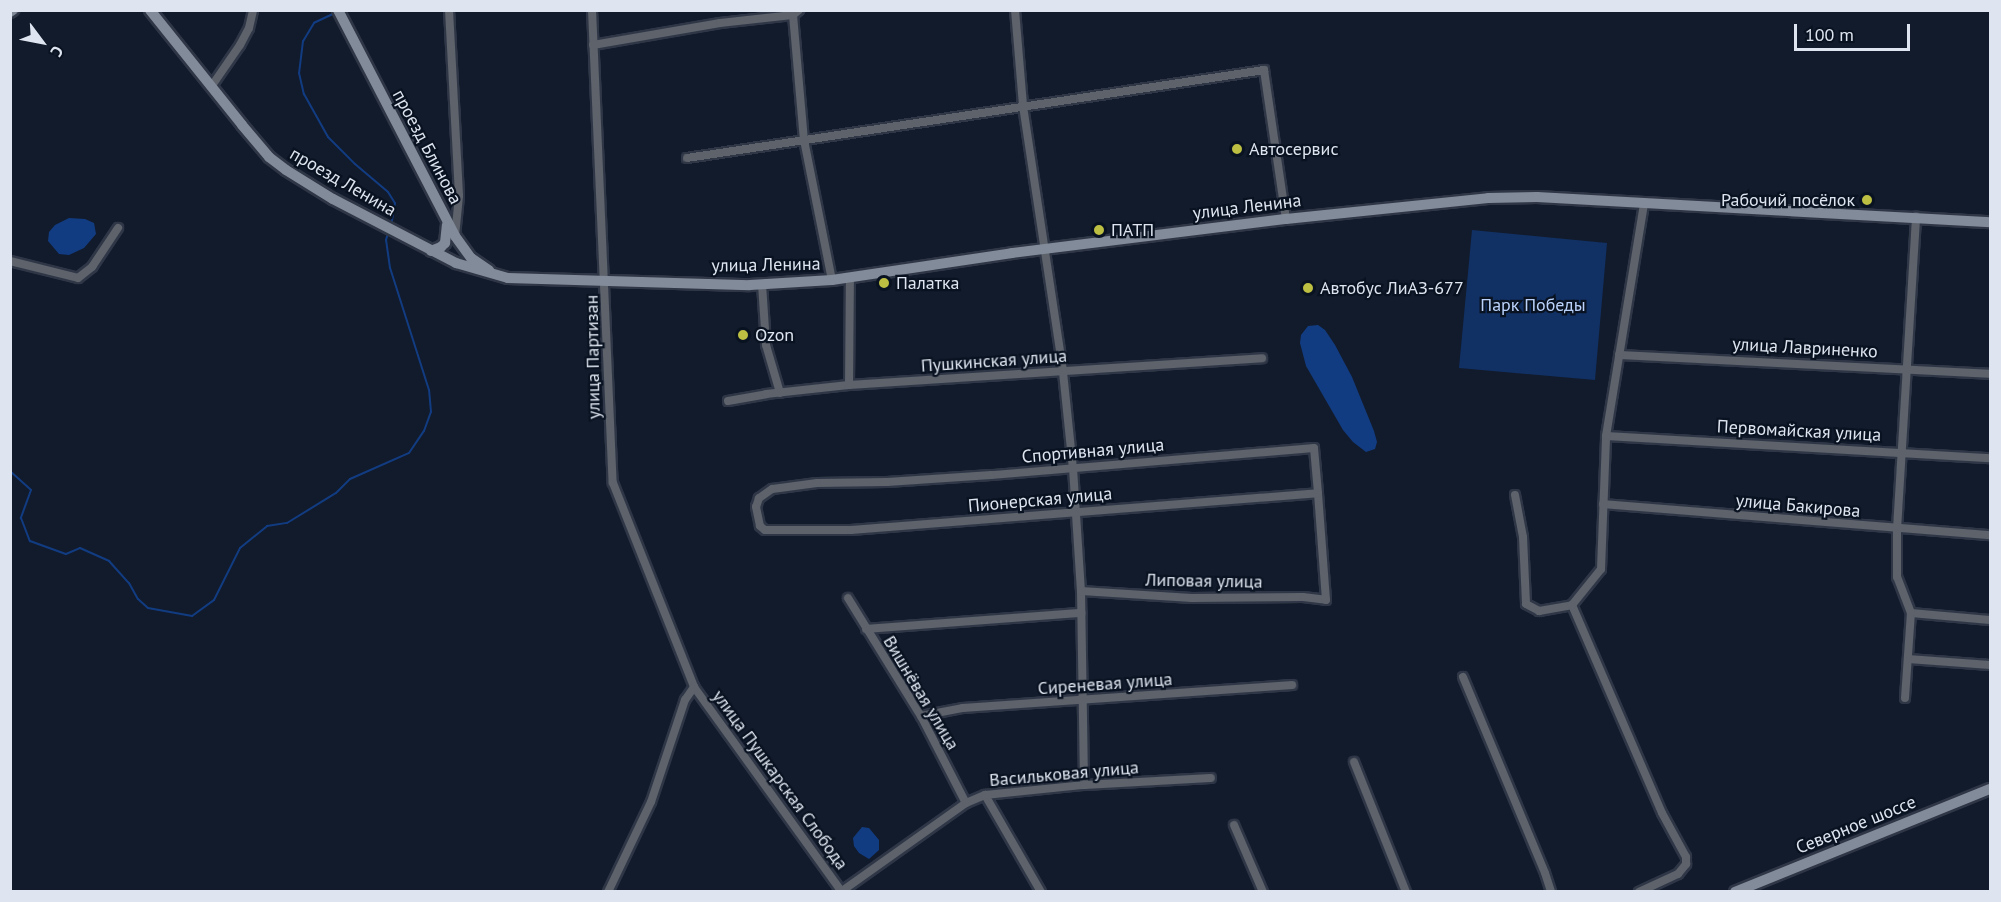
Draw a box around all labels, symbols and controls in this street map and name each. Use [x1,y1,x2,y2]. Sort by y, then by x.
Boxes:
north arrow [12,12,72,72]
scale bar [1797,12,1912,50]
text: 100 m [1805,23,1854,46]
text: С [46,42,68,61]
street label: проезд Блинова [388,86,466,208]
place label: Автосервис [1249,138,1339,160]
marker: Автосервис [1230,142,1244,156]
street label: проезд Ленина [286,143,400,221]
place label: Рабочий посёлок [1721,189,1855,211]
street label: улица Ленина [1191,190,1303,224]
marker: Рабочий посёлок [1860,193,1874,207]
place label: ПАТП [1111,219,1154,241]
marker: ПАТП [1092,223,1106,237]
street label: улица Ленина [711,253,821,277]
place label: Палатка [896,272,959,294]
marker: Палатка [877,276,891,290]
place label: Автобус ЛиАЗ-677 [1320,277,1464,299]
marker: Автобус ЛиАЗ-677 [1301,281,1315,295]
park label: Парк Победы [1480,294,1586,316]
street label: улица Партизан [581,295,605,419]
place label: Ozon [755,324,794,346]
marker: Ozon [736,328,750,342]
street label: улица Лавриненко [1732,333,1878,363]
street label: Пушкинская улица [920,345,1068,377]
street label: Первомайская улица [1716,416,1882,446]
street label: Спортивная улица [1021,434,1165,468]
street label: Пионерская улица [967,483,1113,517]
street label: улица Бакирова [1735,490,1861,522]
street label: Липовая улица [1145,569,1263,593]
street label: Вишнёвая улица [878,632,964,754]
street label: Сиреневая улица [1037,669,1173,699]
street label: улица Пушкарская Слобода [708,686,852,874]
street label: Васильковая улица [988,757,1140,791]
street label: Северное шоссе [1793,791,1919,859]

